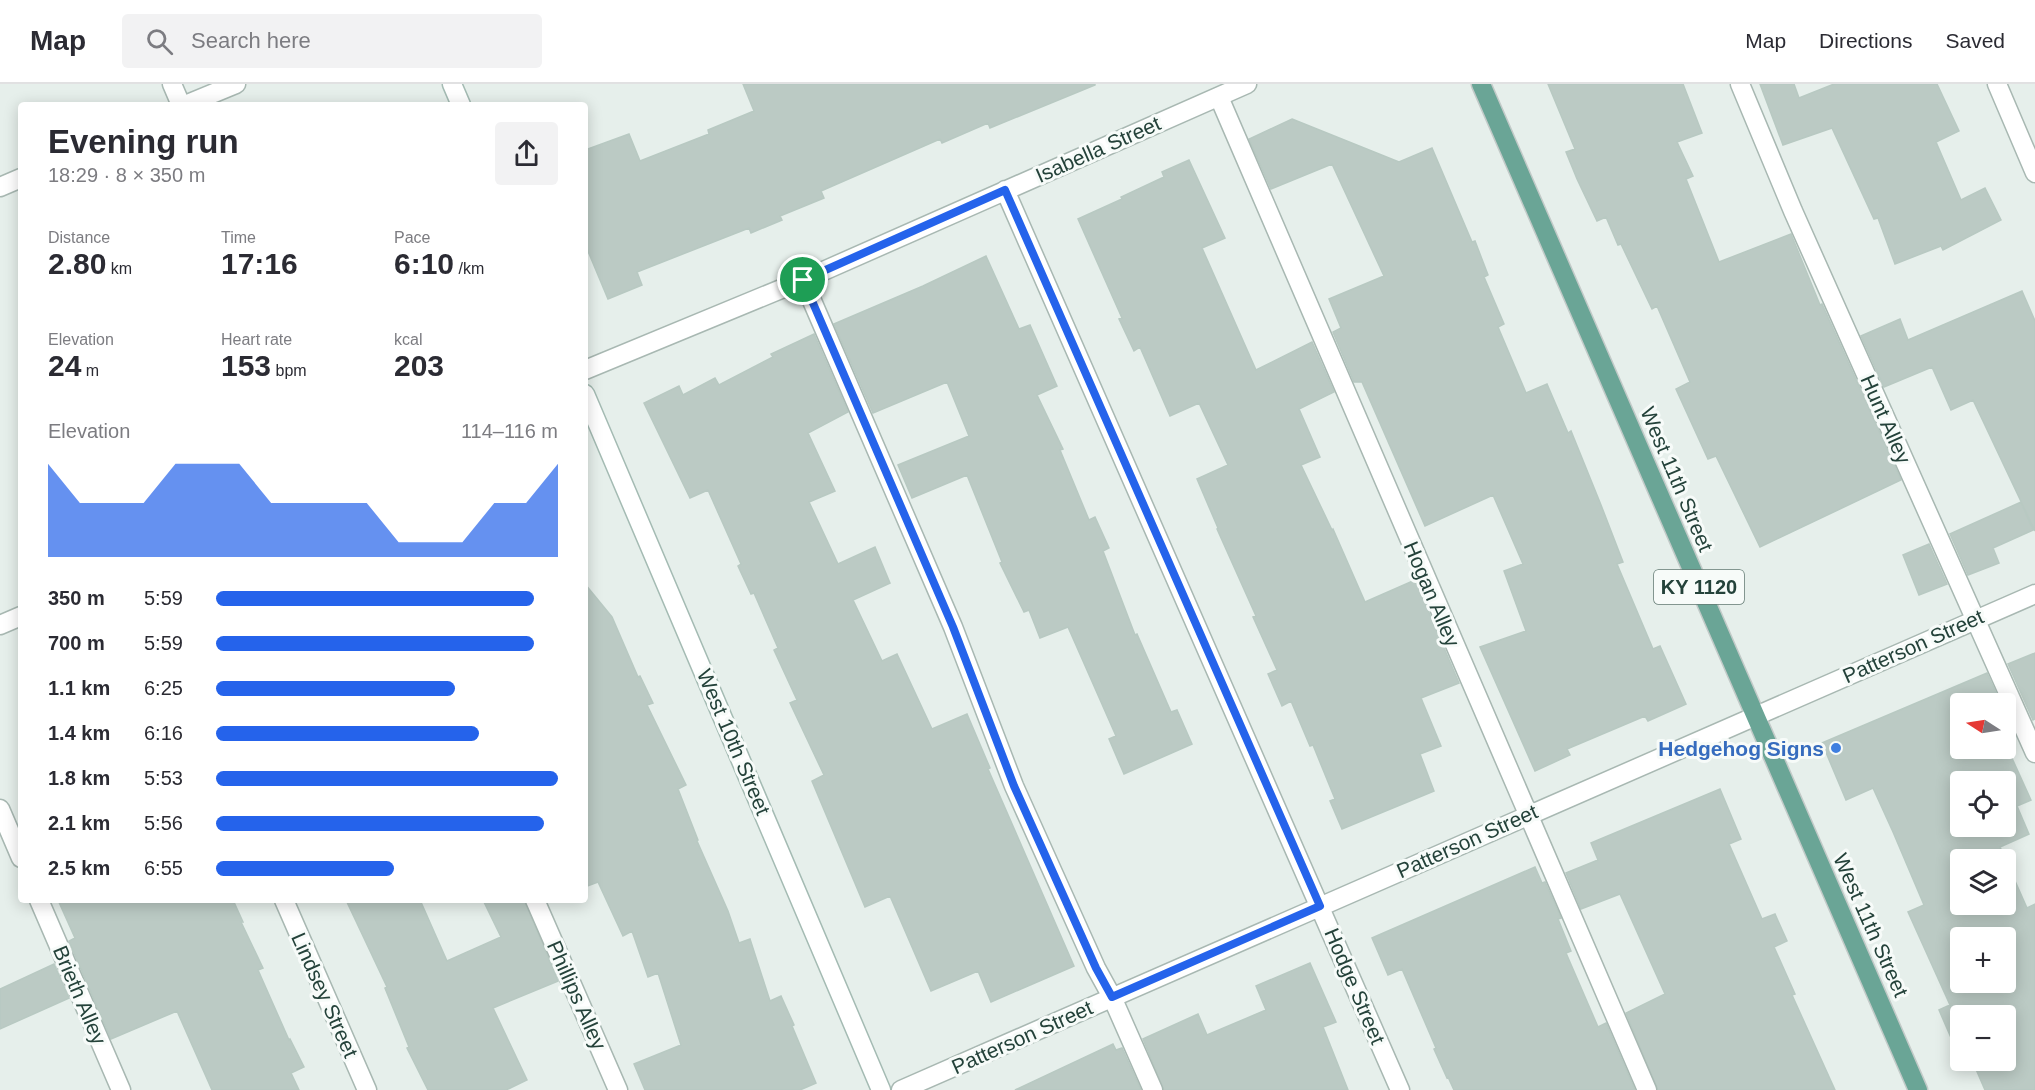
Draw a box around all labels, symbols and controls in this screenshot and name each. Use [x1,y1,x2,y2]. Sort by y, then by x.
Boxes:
search box [122,14,542,68]
text: Map [30,25,86,56]
icon: search [143,25,176,58]
text: Search here [191,28,311,53]
text: Map [1745,29,1786,52]
text: Directions [1819,29,1912,52]
text: Saved [1945,29,2005,52]
street label: Isabella Street [1032,111,1164,187]
button: share [495,122,558,185]
text: Evening run [48,123,239,160]
text: 18:29 · 8 × 350 m [48,164,205,186]
text: Distance [48,229,110,246]
text: Time [221,229,256,246]
text: Pace [394,229,430,246]
text: 2.80 [48,247,106,280]
text: 17:16 [221,247,298,280]
text: 6:10 [394,247,454,280]
pin [777,254,828,305]
text: km [106,260,132,277]
text: /km [454,260,484,277]
icon: arrive [786,263,819,296]
text: Elevation [48,331,114,348]
text: Heart rate [221,331,292,348]
text: kcal [394,331,422,348]
text: 24 [48,349,81,382]
text: 153 [221,349,271,382]
text: 203 [394,349,444,382]
text: m [81,362,99,379]
text: bpm [271,362,307,379]
street label: Hunt Alley [1856,371,1916,467]
street label: West 11th Street [1636,403,1718,555]
text: Elevation [48,420,130,442]
text: 114–116 m [461,420,558,442]
street label: Hogan Alley [1400,538,1465,651]
road number: KY 1120 [1654,570,1744,604]
text: 350 m [48,587,105,609]
text: 5:59 [144,587,183,609]
street label: Patterson Street [1839,605,1987,687]
text: 700 m [48,632,105,654]
text: 5:59 [144,632,183,654]
street label: West 10th Street [693,666,775,818]
text: 1.1 km [48,677,110,699]
text: 6:25 [144,677,183,699]
north arrow [1950,693,2016,759]
map controls [1950,693,2016,1071]
text: 1.4 km [48,722,110,744]
text: 6:16 [144,722,183,744]
place label: Hedgehog Signs [1658,737,1824,760]
marker: Hedgehog Signs [1829,741,1843,755]
text: 1.8 km [48,767,110,789]
text: 5:53 [144,767,183,789]
button: locate [1950,771,2016,837]
street label: Patterson Street [1393,800,1541,882]
text: 2.1 km [48,812,110,834]
text: 5:56 [144,812,183,834]
button: layers [1950,849,2016,915]
street label: West 11th Street [1829,850,1913,1000]
text: 2.5 km [48,857,110,879]
text: 6:55 [144,857,183,879]
street label: Hodge Street [1320,925,1390,1048]
button: + [1950,927,2016,993]
street label: Lindsey Street [287,929,363,1061]
street label: Phillips Alley [543,937,611,1053]
street label: Brieth Alley [49,942,111,1048]
street label: Patterson Street [948,996,1096,1078]
button: − [1950,1005,2016,1071]

